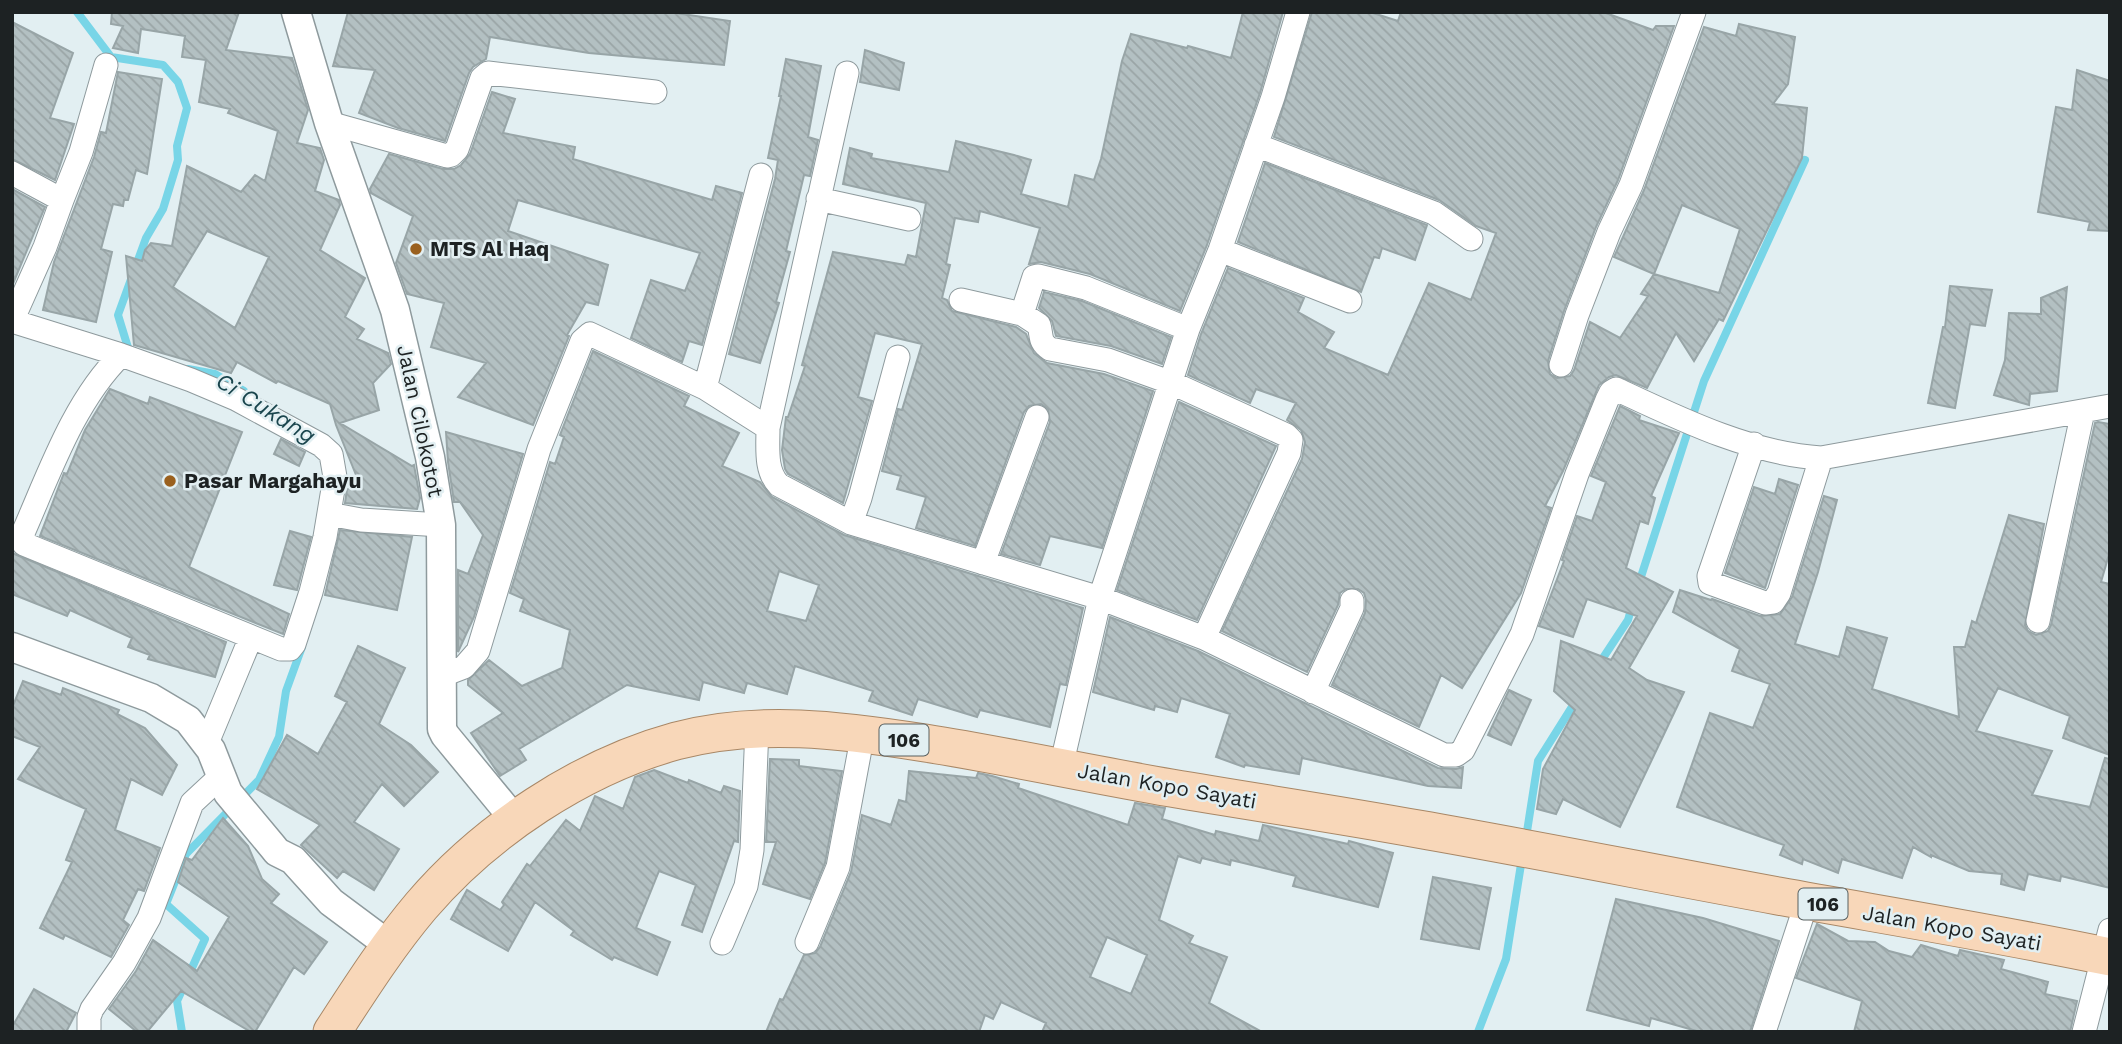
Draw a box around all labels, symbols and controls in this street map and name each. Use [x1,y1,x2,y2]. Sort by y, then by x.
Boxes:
place label: MTS Al Haq [430,236,549,261]
marker: MTS Al Haq [408,241,424,257]
street label: Jalan Cilokotot [392,343,449,499]
water label: Ci Cukang [211,367,321,450]
place label: Pasar Margahayu [184,468,362,493]
marker: Pasar Margahayu [162,473,178,489]
road number: 106 [880,724,928,755]
street label: Jalan Kopo Sayati [1076,757,1258,814]
road number: 106 [1798,888,1848,920]
street label: Jalan Kopo Sayati [1861,899,2043,956]

